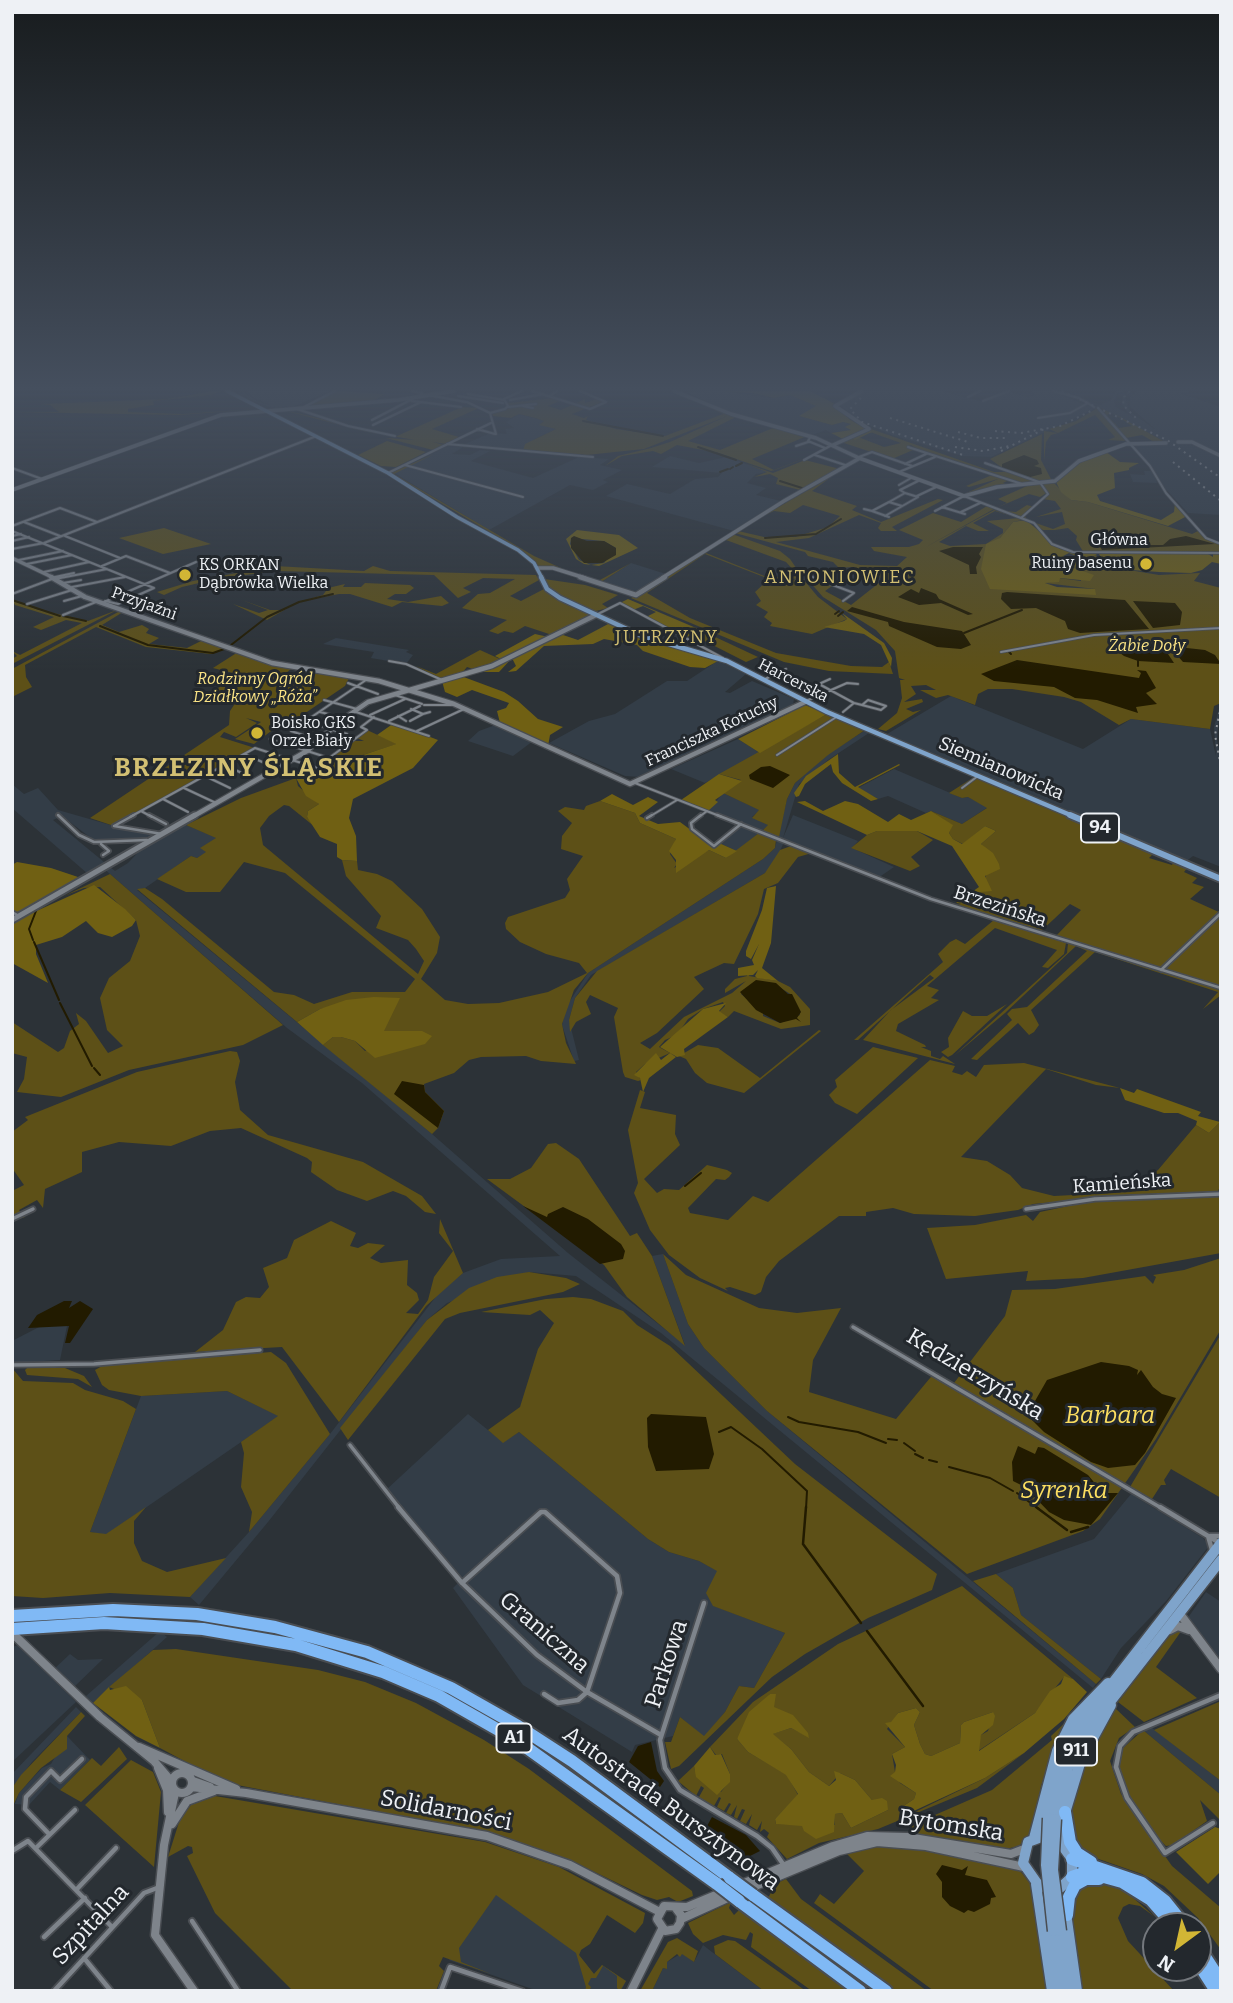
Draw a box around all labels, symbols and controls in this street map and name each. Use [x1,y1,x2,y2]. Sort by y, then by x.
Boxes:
street label: Główna [1090,531,1148,551]
place label: Ruiny basenu [1031,554,1132,574]
place label: KS ORKAN Dąbrówka Wielka [199,556,328,594]
marker: Ruiny basenu [1138,556,1154,572]
marker: KS ORKAN Dąbrówka Wielka [177,567,193,583]
district label: ANTONIOWIEC [766,567,914,589]
street label: Przyjaźni [109,583,179,625]
district label: JUTRZYNY [616,627,718,649]
park label: Żabie Doły [1109,637,1185,657]
street label: Harcerska [755,655,831,707]
park label: Rodzinny Ogród Działkowy „Róża” [193,670,317,708]
street label: Franciszka Kotuchy [643,693,781,771]
place label: Boisko GKS Orzeł Biały [271,714,356,752]
marker: Boisko GKS Orzeł Biały [249,725,265,741]
street label: Siemianowicka [935,732,1067,806]
district label: BRZEZINY ŚLĄSKIE [116,753,382,785]
road number: 94 [1081,814,1119,842]
street label: Brzezińska [951,881,1049,933]
street label: Kamieńska [1072,1169,1172,1199]
street label: Kędzierzyńska [901,1323,1049,1427]
water label: Barbara [1065,1402,1155,1430]
water label: Syrenka [1020,1477,1108,1505]
street label: Graniczna [493,1586,595,1680]
street label: Parkowa [640,1616,694,1712]
street label: Autostrada Bursztynowa [557,1721,785,1897]
road number: A1 [496,1723,532,1752]
road number: 911 [1055,1736,1097,1766]
street label: Solidarności [378,1785,514,1837]
street label: Bytomska [897,1804,1005,1848]
street label: Szpitalna [47,1879,135,1971]
north arrow [1142,1912,1212,1982]
text: N [1154,1950,1179,1977]

